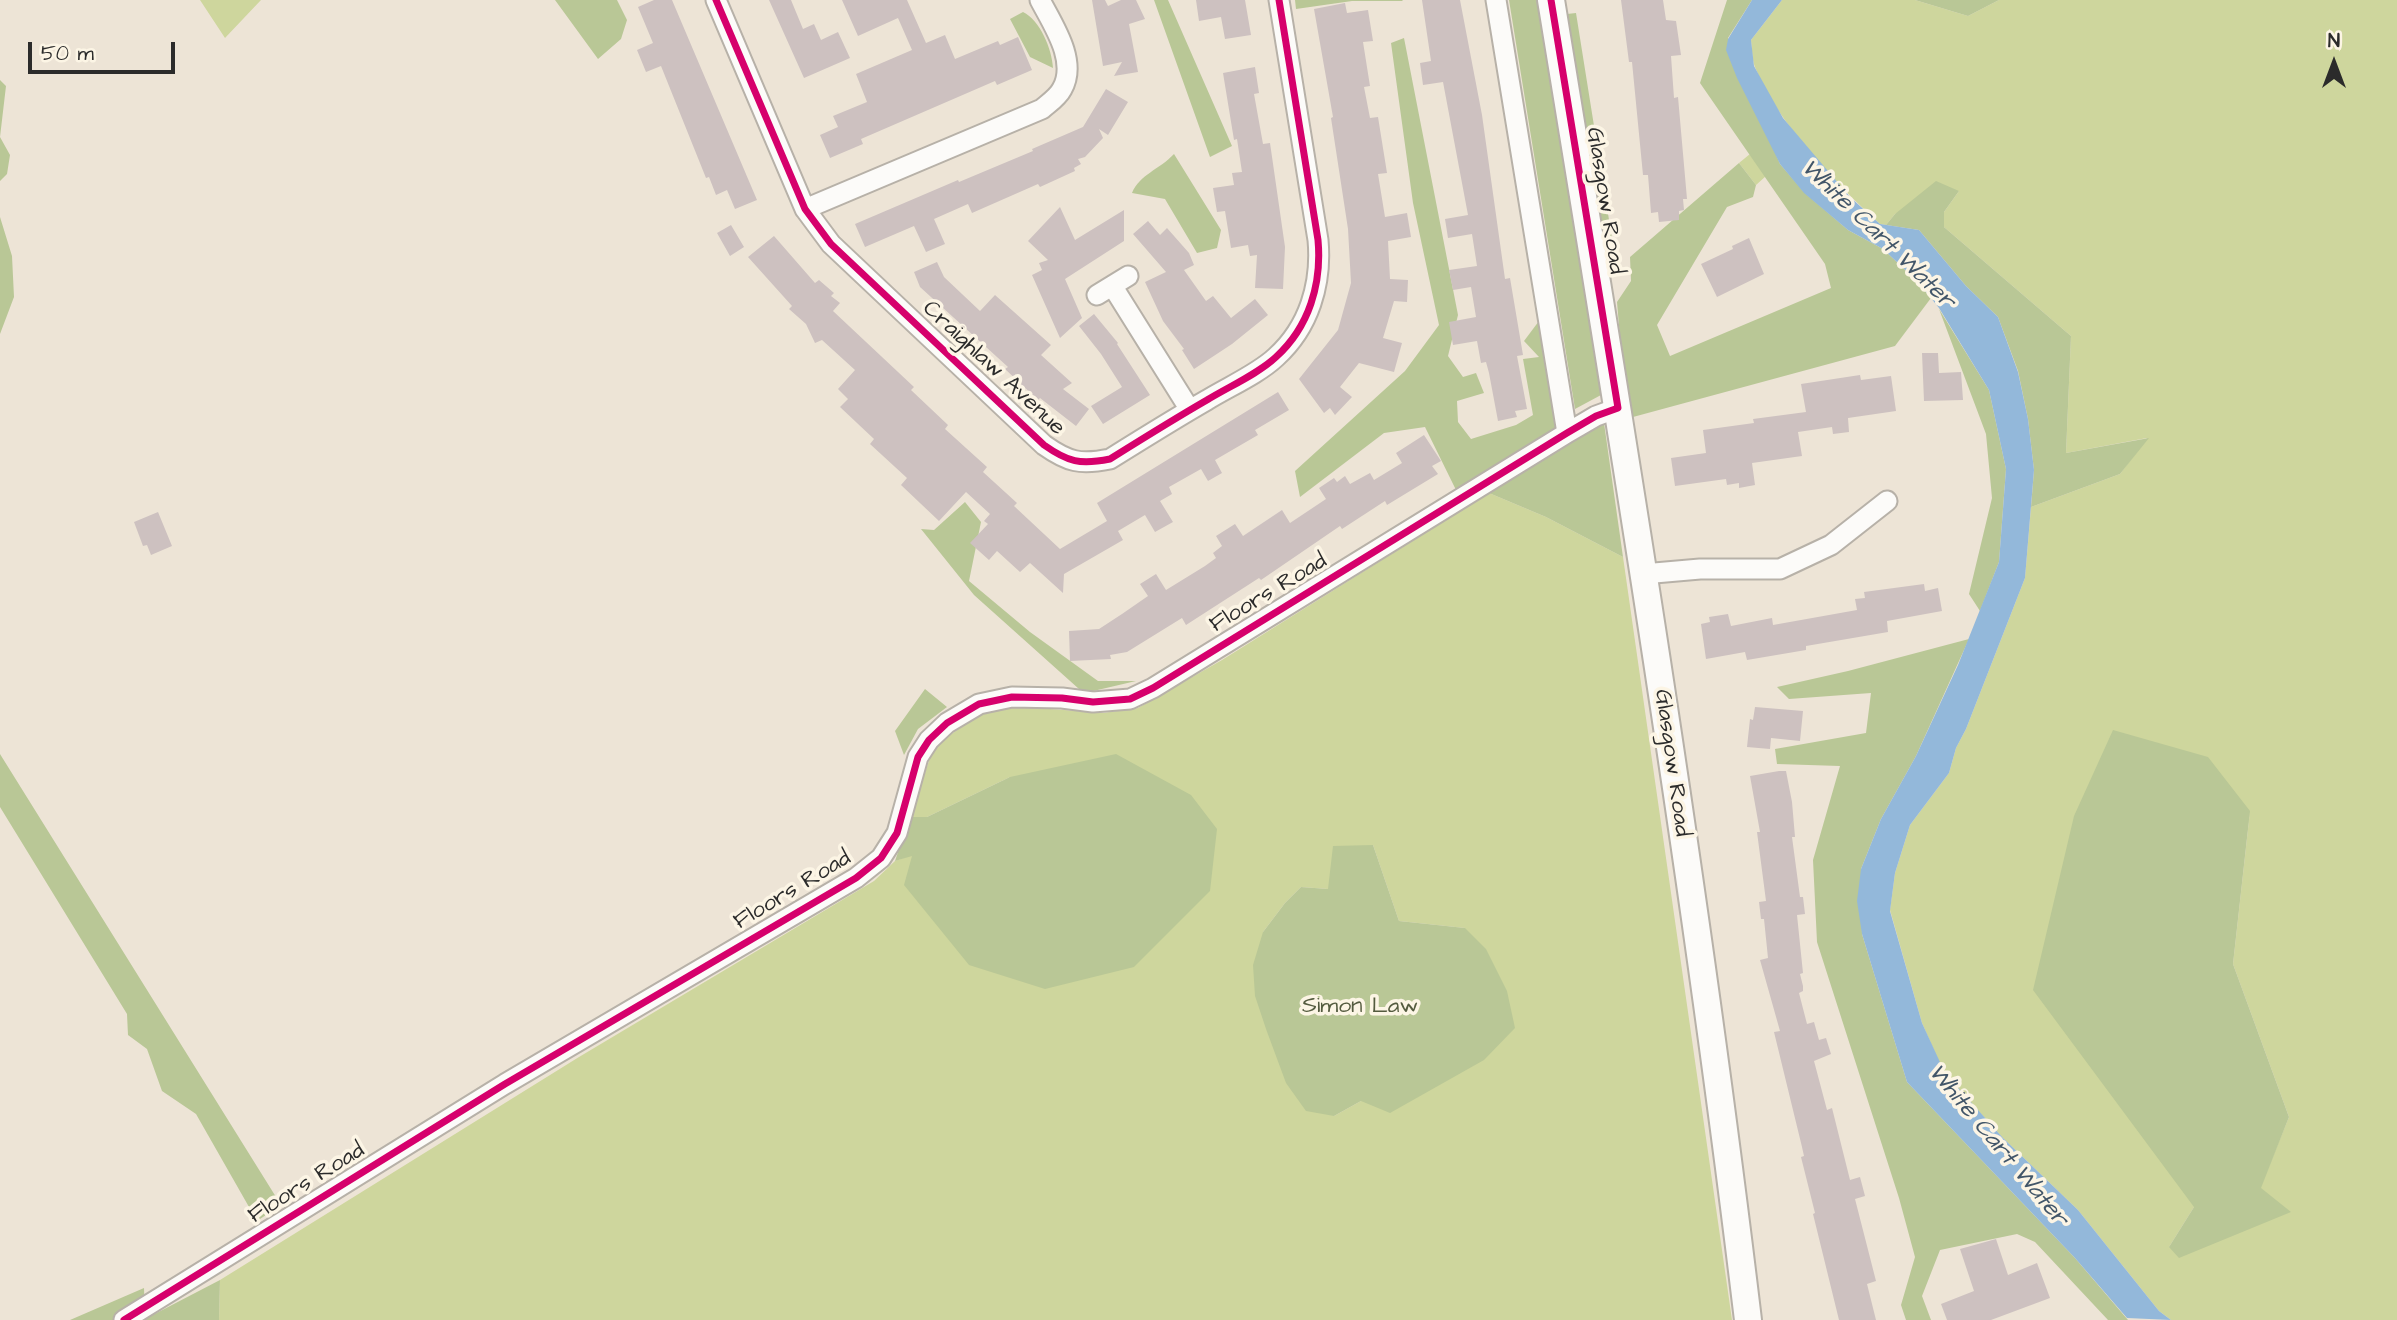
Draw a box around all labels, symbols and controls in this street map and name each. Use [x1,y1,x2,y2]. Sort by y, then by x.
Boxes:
scale bar [32,28,178,72]
north arrow [2299,28,2369,98]
text: N [2328,28,2340,55]
text: 50 m [41,39,94,68]
street label: Glasgow Road [1579,126,1629,276]
water label: White Cart Water [1794,154,1960,316]
street label: Craighlaw Avenue [916,296,1070,442]
street label: Floors Road [1205,548,1333,640]
street label: Glasgow Road [1647,688,1695,838]
street label: Floors Road [729,845,857,937]
park label: Simon Law [1302,993,1418,1021]
water label: White Cart Water [1921,1059,2073,1233]
street label: Floors Road [244,1137,370,1231]

